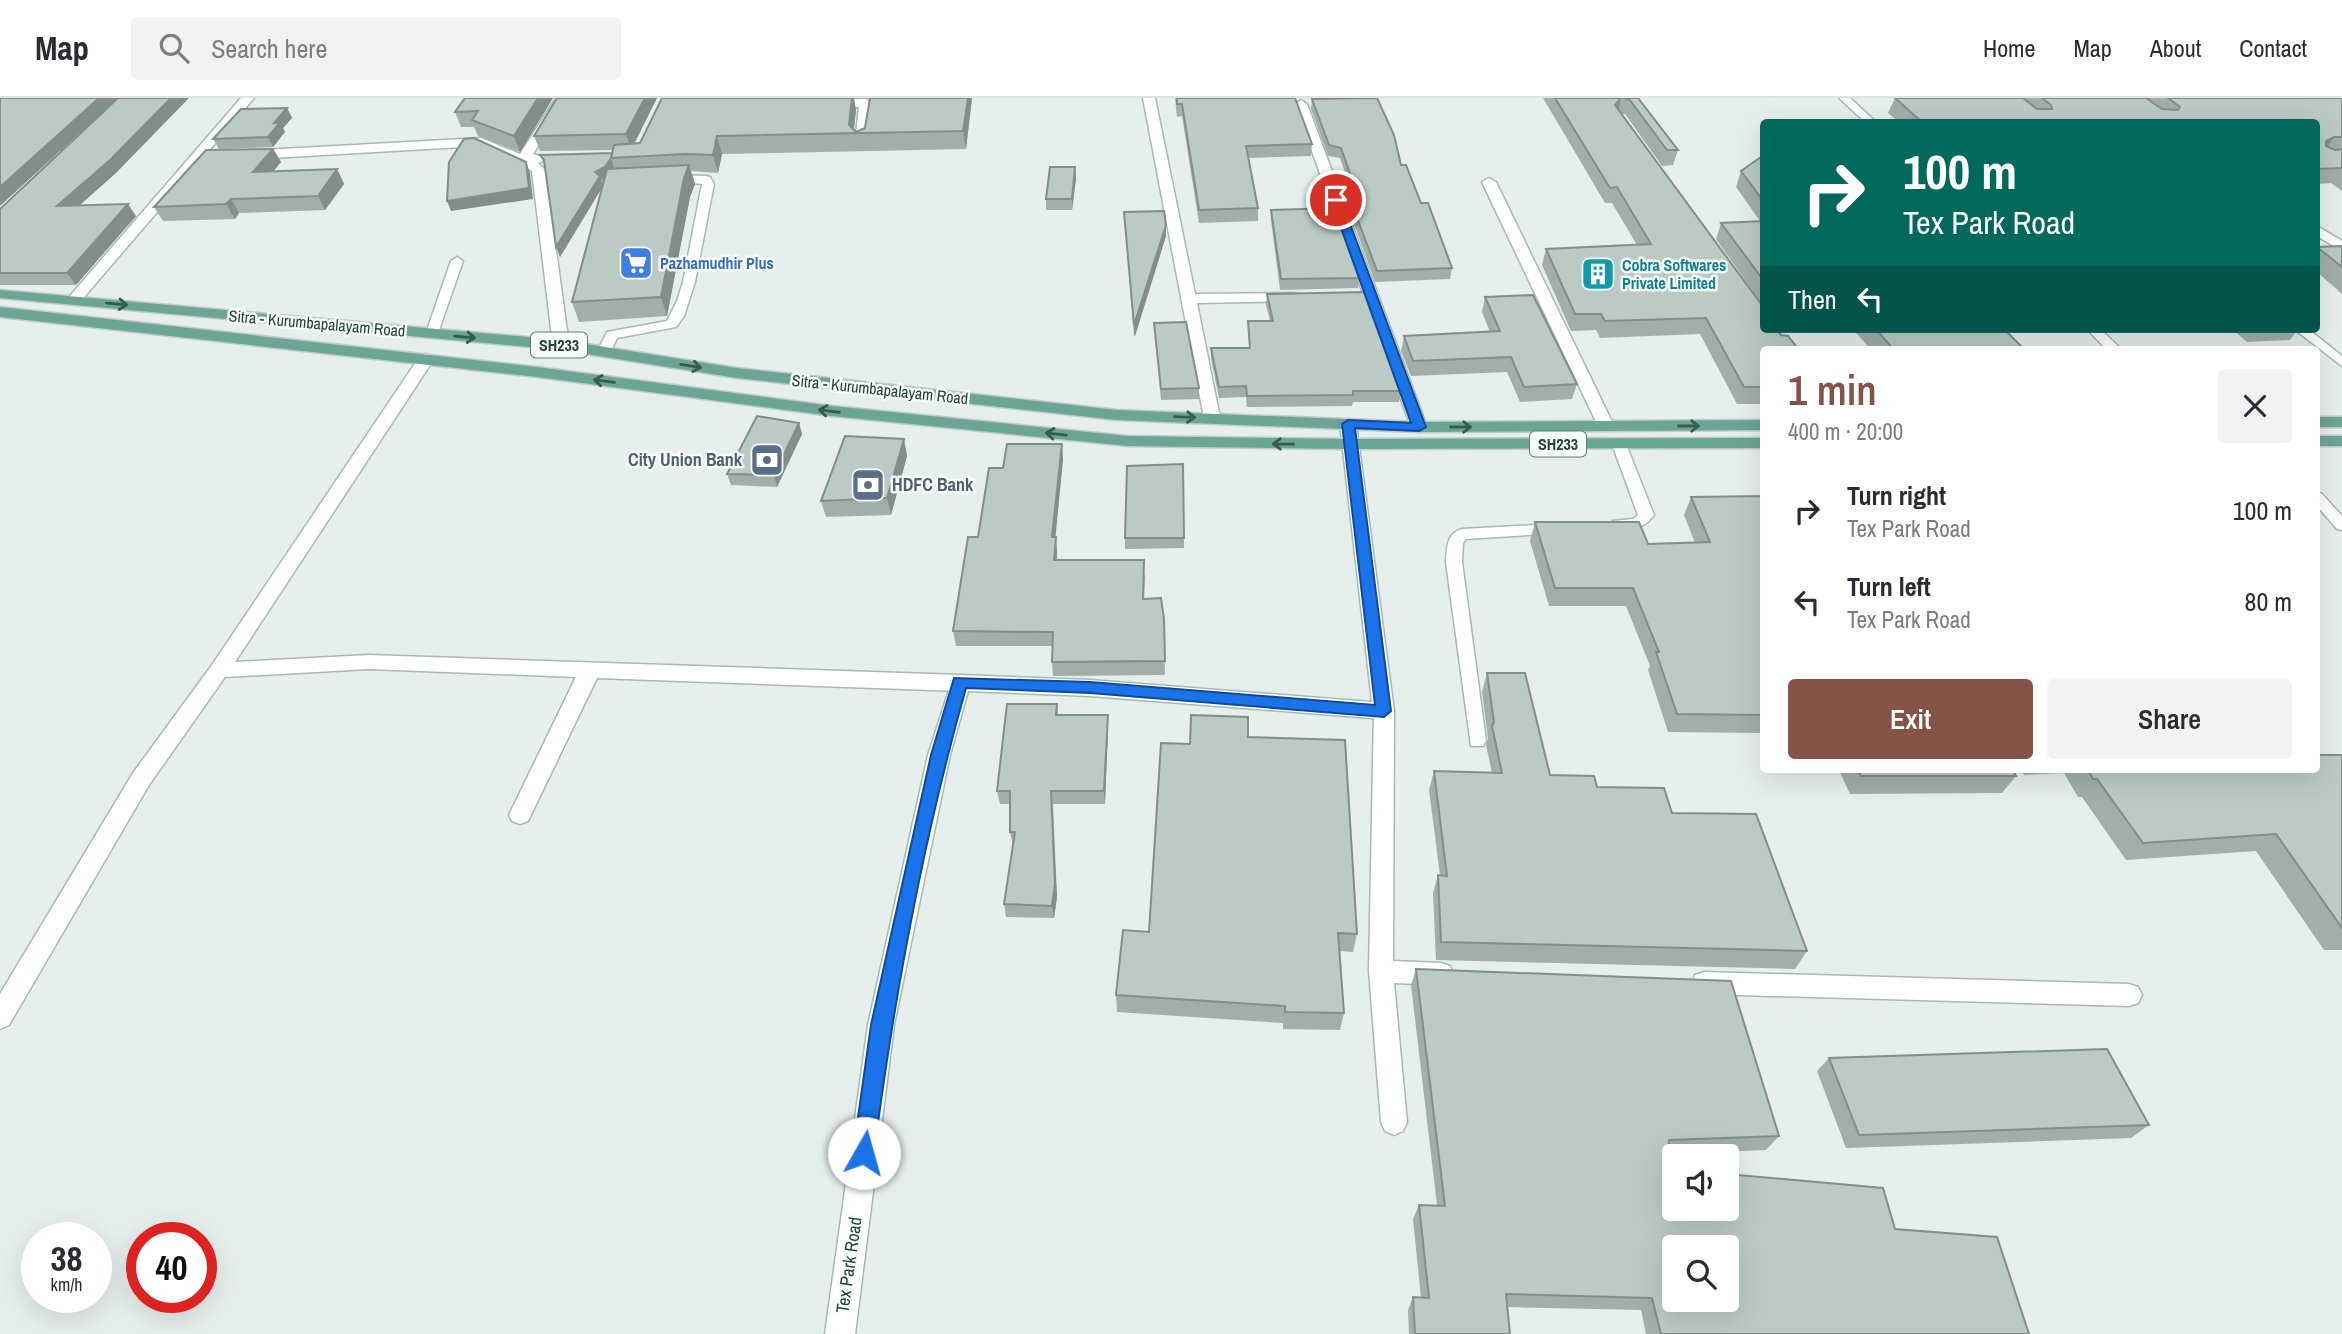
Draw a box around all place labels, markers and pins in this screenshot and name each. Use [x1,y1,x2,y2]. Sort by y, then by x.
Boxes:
pin [1306,170,1366,230]
supermarket icon: Pazhamudhir Plus [617,244,655,282]
place label: Pazhamudhir Plus [660,252,774,274]
place label: Cobra Softwares Private Limited [1622,254,1726,294]
building icon: Cobra Softwares Private Limited [1579,255,1617,293]
bank icon: City Union Bank [748,441,786,479]
place label: City Union Bank [628,447,743,472]
bank icon: HDFC Bank [849,466,887,504]
place label: HDFC Bank [892,472,974,497]

